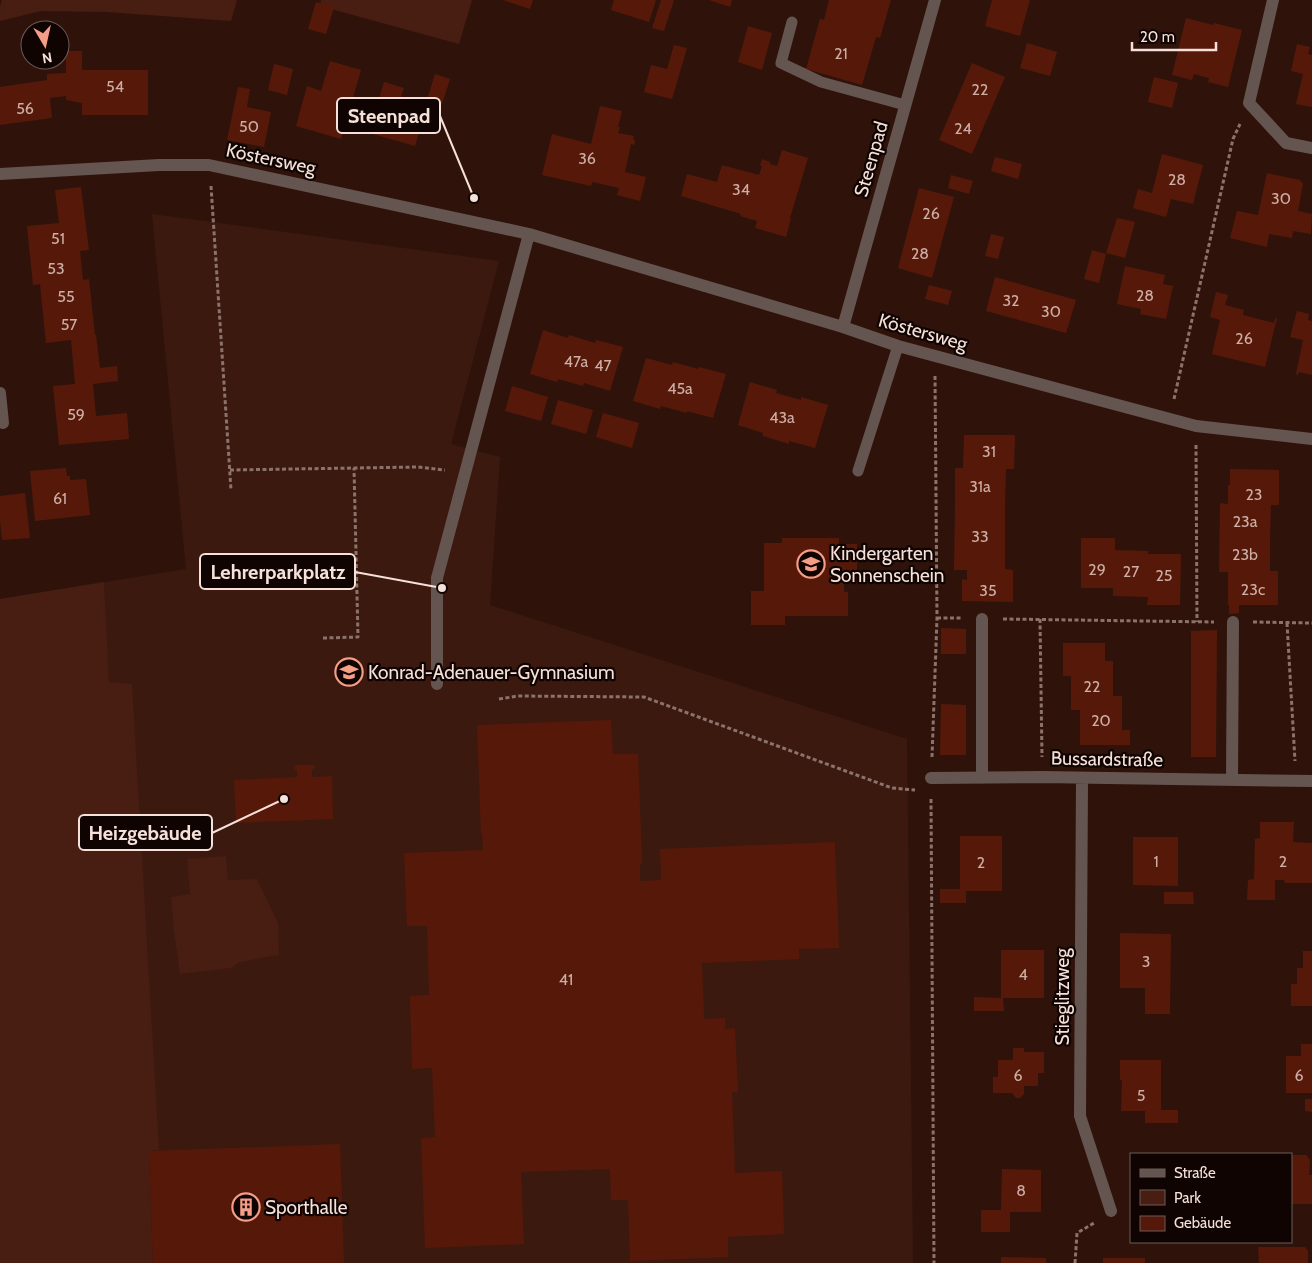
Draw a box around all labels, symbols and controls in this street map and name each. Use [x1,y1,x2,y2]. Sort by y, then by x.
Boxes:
north arrow [20,20,70,70]
scale bar [1132,20,1216,52]
text: 20 m [1140,28,1175,46]
house number: 21 [834,44,848,63]
text: N [41,48,53,68]
house number: 54 [106,77,124,96]
house number: 22 [972,80,988,99]
callout: Steenpad [337,98,440,133]
house number: 56 [16,99,34,118]
text: Steenpad [348,104,430,128]
house number: 50 [239,117,259,136]
street label: Steenpad [849,119,893,199]
house number: 24 [954,119,972,138]
street label: Köstersweg [224,138,319,180]
house number: 36 [578,149,596,168]
house number: 28 [1168,170,1186,189]
house number: 34 [732,180,750,199]
house number: 30 [1271,189,1291,208]
house number: 26 [922,204,940,223]
house number: 51 [51,229,65,248]
house number: 28 [911,244,929,263]
house number: 53 [47,259,65,278]
house number: 28 [1136,286,1154,305]
house number: 55 [57,287,75,306]
house number: 32 [1002,291,1020,310]
house number: 30 [1041,302,1061,321]
street label: Köstersweg [876,308,971,356]
house number: 57 [61,315,77,334]
house number: 26 [1235,329,1253,348]
house number: 47a [564,352,589,371]
house number: 47 [594,356,612,375]
house number: 45a [667,379,693,398]
house number: 59 [67,405,85,424]
house number: 43a [769,408,795,427]
house number: 31 [982,442,996,461]
house number: 31a [969,477,991,496]
house number: 23 [1245,485,1263,504]
house number: 61 [53,489,67,508]
house number: 23a [1233,512,1258,531]
house number: 33 [971,527,989,546]
place label: Kindergarten Sonnenschein [830,542,944,587]
house number: 23b [1232,545,1258,564]
school or university icon: Kindergarten Sonnenschein [796,549,826,579]
callout: Lehrerparkplatz [200,554,355,589]
text: Lehrerparkplatz [210,560,346,584]
house number: 29 [1088,560,1106,579]
house number: 27 [1123,562,1139,581]
house number: 25 [1155,566,1173,585]
house number: 23c [1241,580,1265,599]
house number: 35 [979,581,997,600]
school or university icon: Konrad-Adenauer-Gymnasium [334,657,364,687]
place label: Konrad-Adenauer-Gymnasium [368,661,615,684]
house number: 22 [1084,677,1100,696]
house number: 20 [1091,711,1111,730]
street label: Bussardstraße [1051,747,1164,771]
callout: Heizgebäude [79,815,212,850]
text: Heizgebäude [88,821,202,845]
house number: 1 [1153,852,1159,871]
house number: 2 [1279,852,1287,871]
house number: 2 [977,853,985,872]
street label: Stieglitzweg [1051,948,1074,1046]
house number: 3 [1142,952,1150,971]
house number: 4 [1018,965,1028,984]
house number: 41 [559,970,573,989]
house number: 6 [1013,1066,1023,1085]
house number: 6 [1294,1066,1304,1085]
house number: 5 [1137,1086,1145,1105]
legend [1130,1153,1292,1243]
text: Straße [1174,1164,1216,1182]
house number: 8 [1016,1181,1026,1200]
text: Park [1174,1189,1201,1207]
building icon: Sporthalle [231,1192,261,1222]
place label: Sporthalle [265,1196,348,1219]
text: Gebäude [1174,1214,1231,1232]

